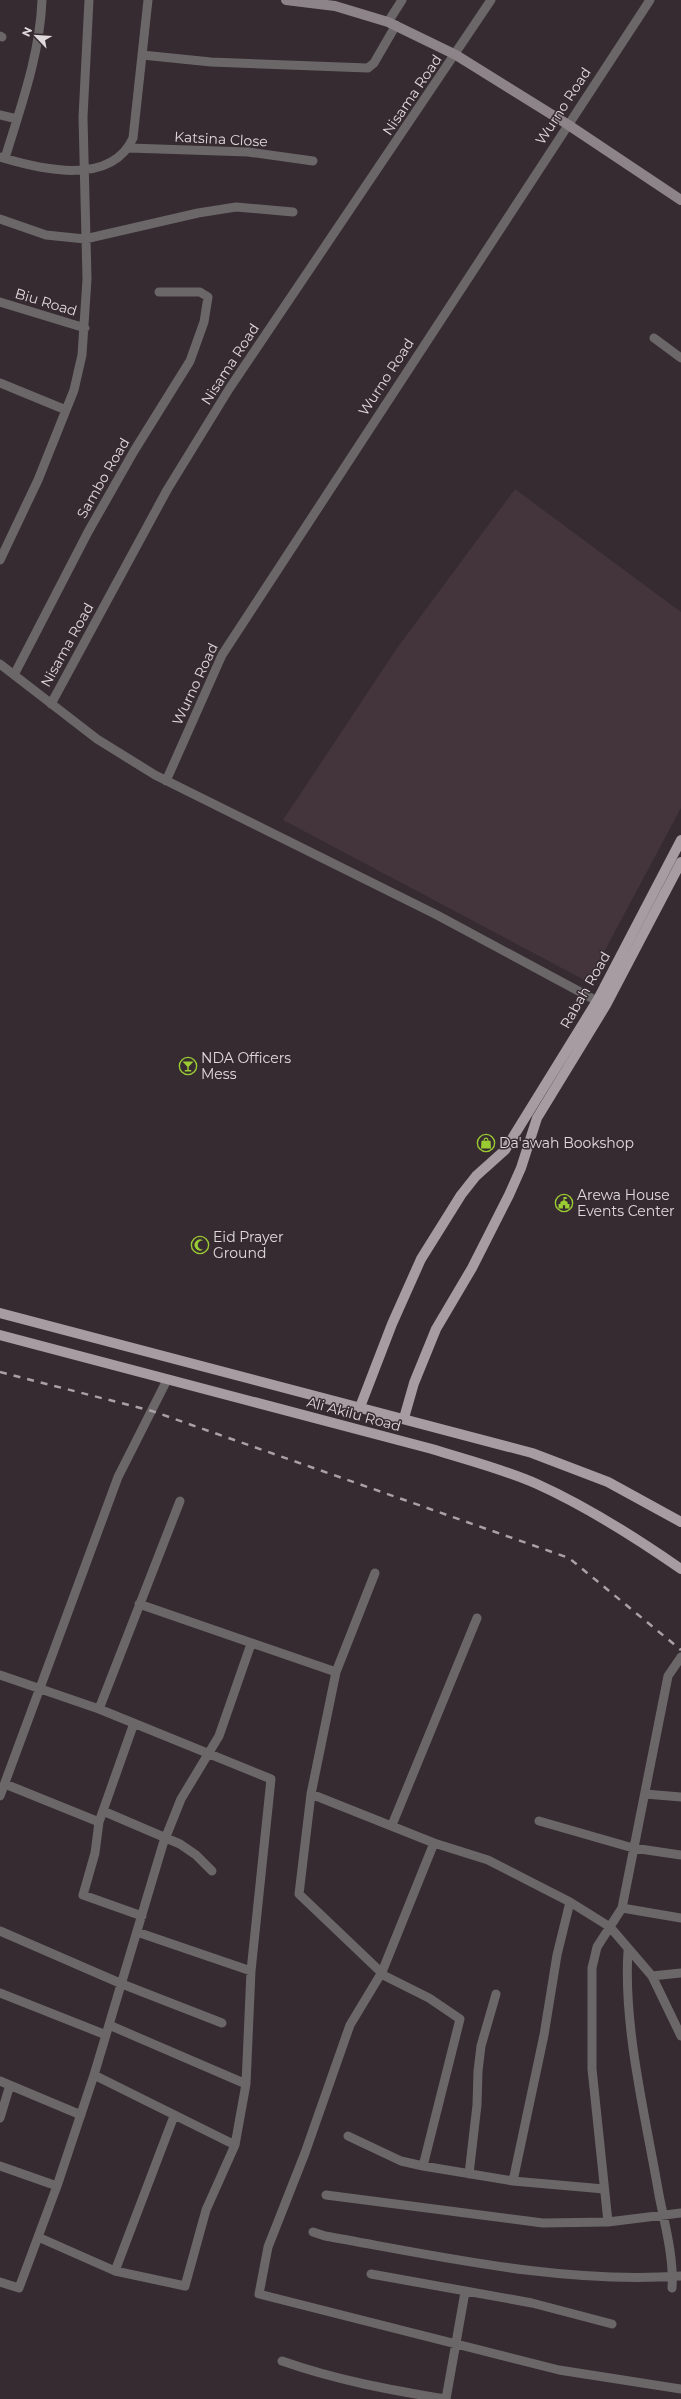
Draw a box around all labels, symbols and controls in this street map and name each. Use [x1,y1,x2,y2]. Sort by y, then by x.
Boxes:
north arrow [16,16,56,56]
text: N [19,25,35,39]
street label: Nisama Road [378,51,446,139]
street label: Wurno Road [531,64,595,148]
street label: Katsina Close [174,128,268,150]
street label: Biu Road [13,284,79,320]
street label: Nisama Road [197,320,263,408]
street label: Wurno Road [354,335,418,419]
street label: Sambo Road [73,434,133,522]
street label: Nisama Road [36,600,98,690]
street label: Wurno Road [168,640,222,728]
street label: Rabah Road [556,948,614,1032]
place label: NDA Officers Mess [201,1049,291,1083]
bar icon: NDA Officers Mess [178,1056,198,1076]
shop icon: Da'awah Bookshop [476,1133,496,1153]
place label: Da'awah Bookshop [499,1134,634,1152]
place label: Arewa House Events Center [577,1186,675,1220]
public building icon: Arewa House Events Center [554,1193,574,1213]
place label: Eid Prayer Ground [213,1228,284,1262]
mosque icon: Eid Prayer Ground [190,1235,210,1255]
street label: Ali Akilu Road [305,1393,403,1435]

